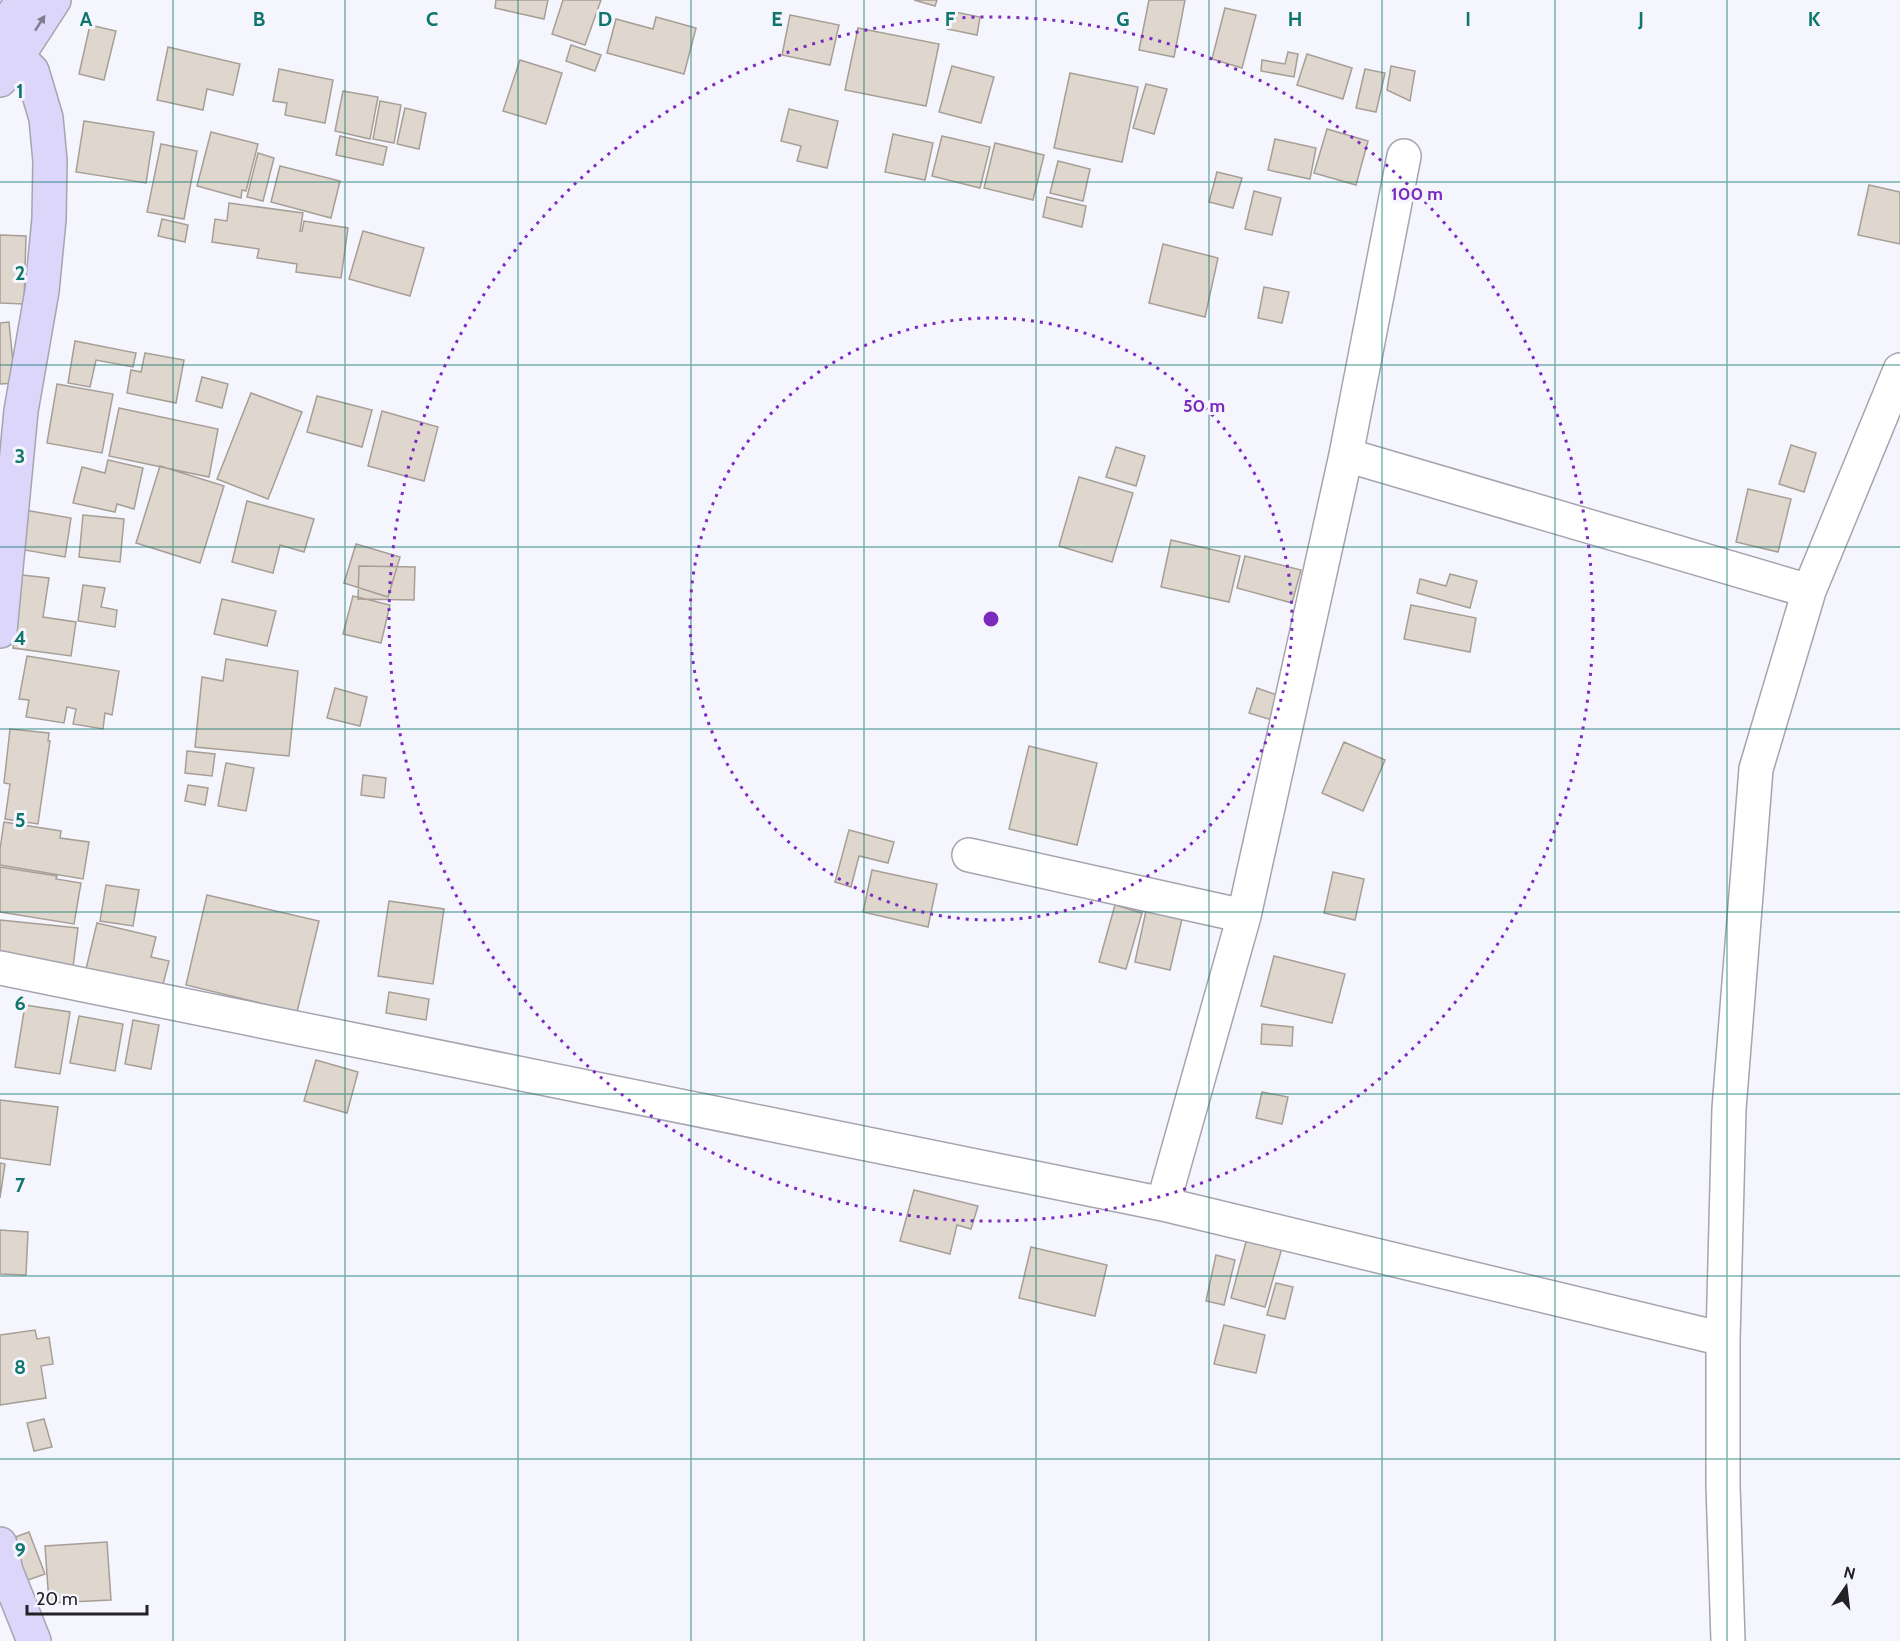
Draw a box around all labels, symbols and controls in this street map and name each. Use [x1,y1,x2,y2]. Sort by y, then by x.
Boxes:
text: A [80,7,93,31]
text: B [253,7,265,31]
text: C [426,7,438,31]
text: D [598,7,612,31]
text: E [771,7,783,31]
text: F [945,7,956,31]
text: G [1116,7,1130,31]
text: H [1288,7,1302,31]
text: I [1465,7,1471,31]
text: J [1637,7,1644,31]
text: K [1808,7,1821,31]
one-way arrow [34,15,45,31]
text: 1 [16,79,24,103]
text: 100 m [1391,183,1443,205]
text: 2 [15,261,25,285]
text: 50 m [1183,395,1225,417]
text: 3 [15,444,25,468]
centre of rings [981,609,1001,629]
text: 4 [14,626,26,650]
text: 5 [15,808,25,832]
text: 6 [14,991,26,1015]
text: 7 [15,1173,26,1197]
text: 8 [14,1355,26,1379]
text: 9 [14,1538,26,1562]
north arrow [1816,1557,1876,1617]
text: N [1842,1562,1857,1584]
scale bar [27,1578,147,1616]
text: 20 m [36,1588,78,1610]

